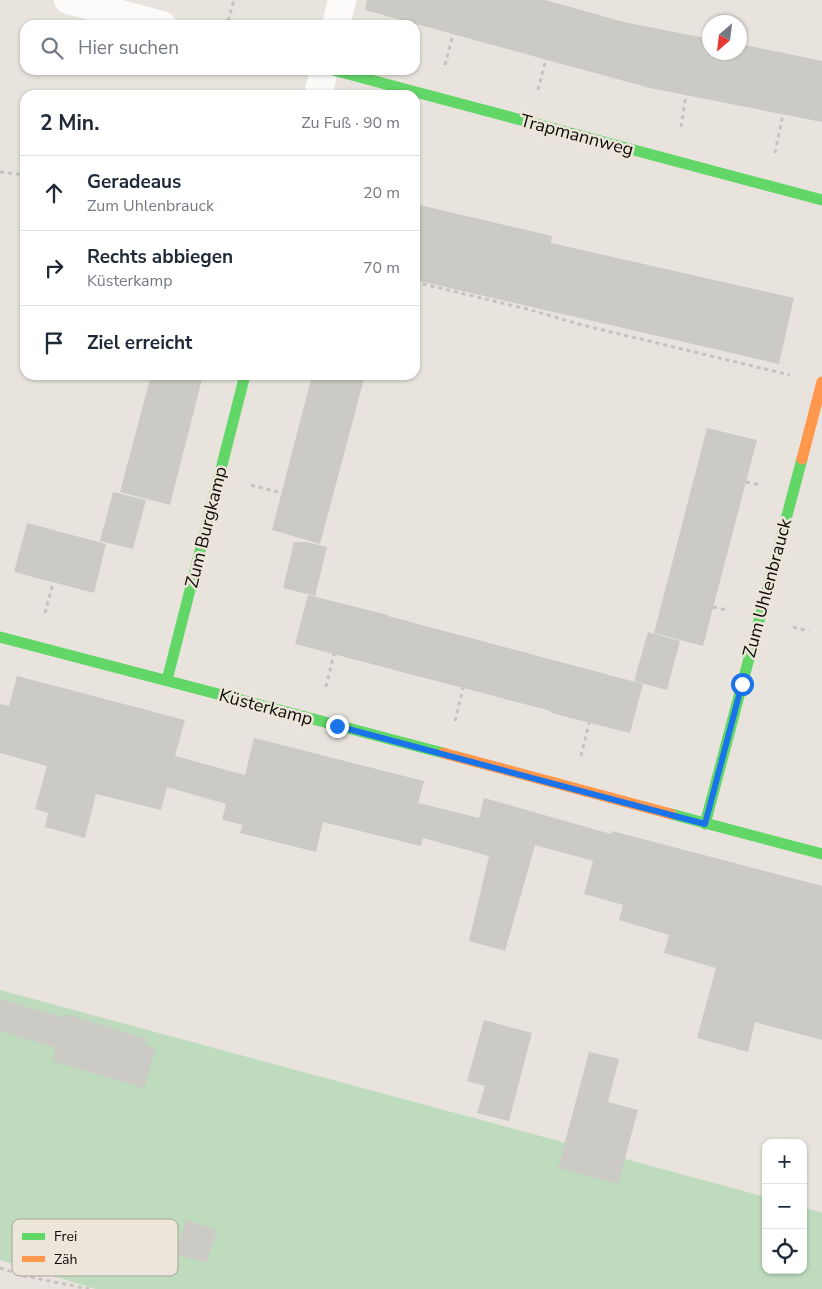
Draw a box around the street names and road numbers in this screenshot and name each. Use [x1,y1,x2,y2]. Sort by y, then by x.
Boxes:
street label: Trapmannweg [518,108,636,162]
street label: Zum Burgkamp [179,464,233,590]
street label: Zum Uhlenbrauck [737,515,797,660]
street label: Küsterkamp [216,683,316,731]

